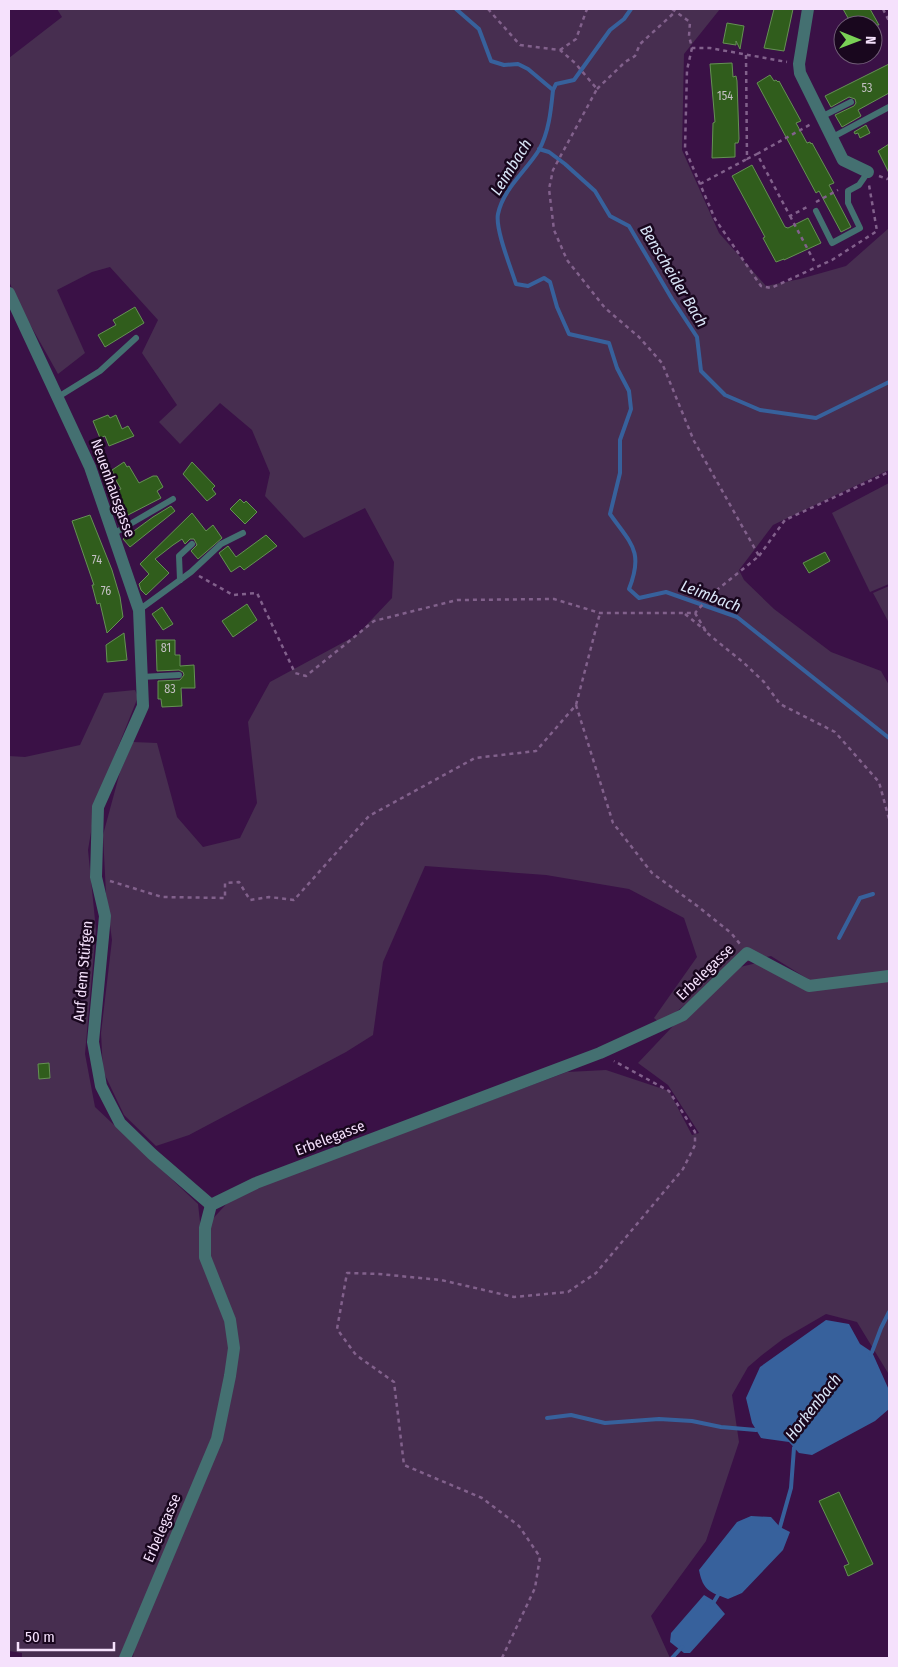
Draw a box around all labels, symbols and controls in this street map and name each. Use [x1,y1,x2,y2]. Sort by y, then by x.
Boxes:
north arrow [833,15,883,65]
text: N [862,36,879,45]
house number: 53 [862,81,872,95]
house number: 154 [717,89,733,103]
water label: Leimbach [486,135,536,199]
water label: Benscheider Bach [636,221,712,331]
street label: Neuenhausgasse [87,436,139,540]
house number: 74 [92,553,102,567]
water label: Leimbach [678,576,744,616]
house number: 76 [101,584,111,598]
house number: 81 [161,641,171,655]
house number: 83 [164,682,176,696]
street label: Auf dem Stüfgen [70,920,96,1022]
street label: Erbelegasse [673,940,737,1004]
street label: Erbelegasse [293,1117,367,1159]
water label: Horkenbach [781,1370,845,1444]
street label: Erbelegasse [139,1491,185,1565]
scale bar [18,1620,114,1652]
text: 50 m [25,1628,55,1646]

